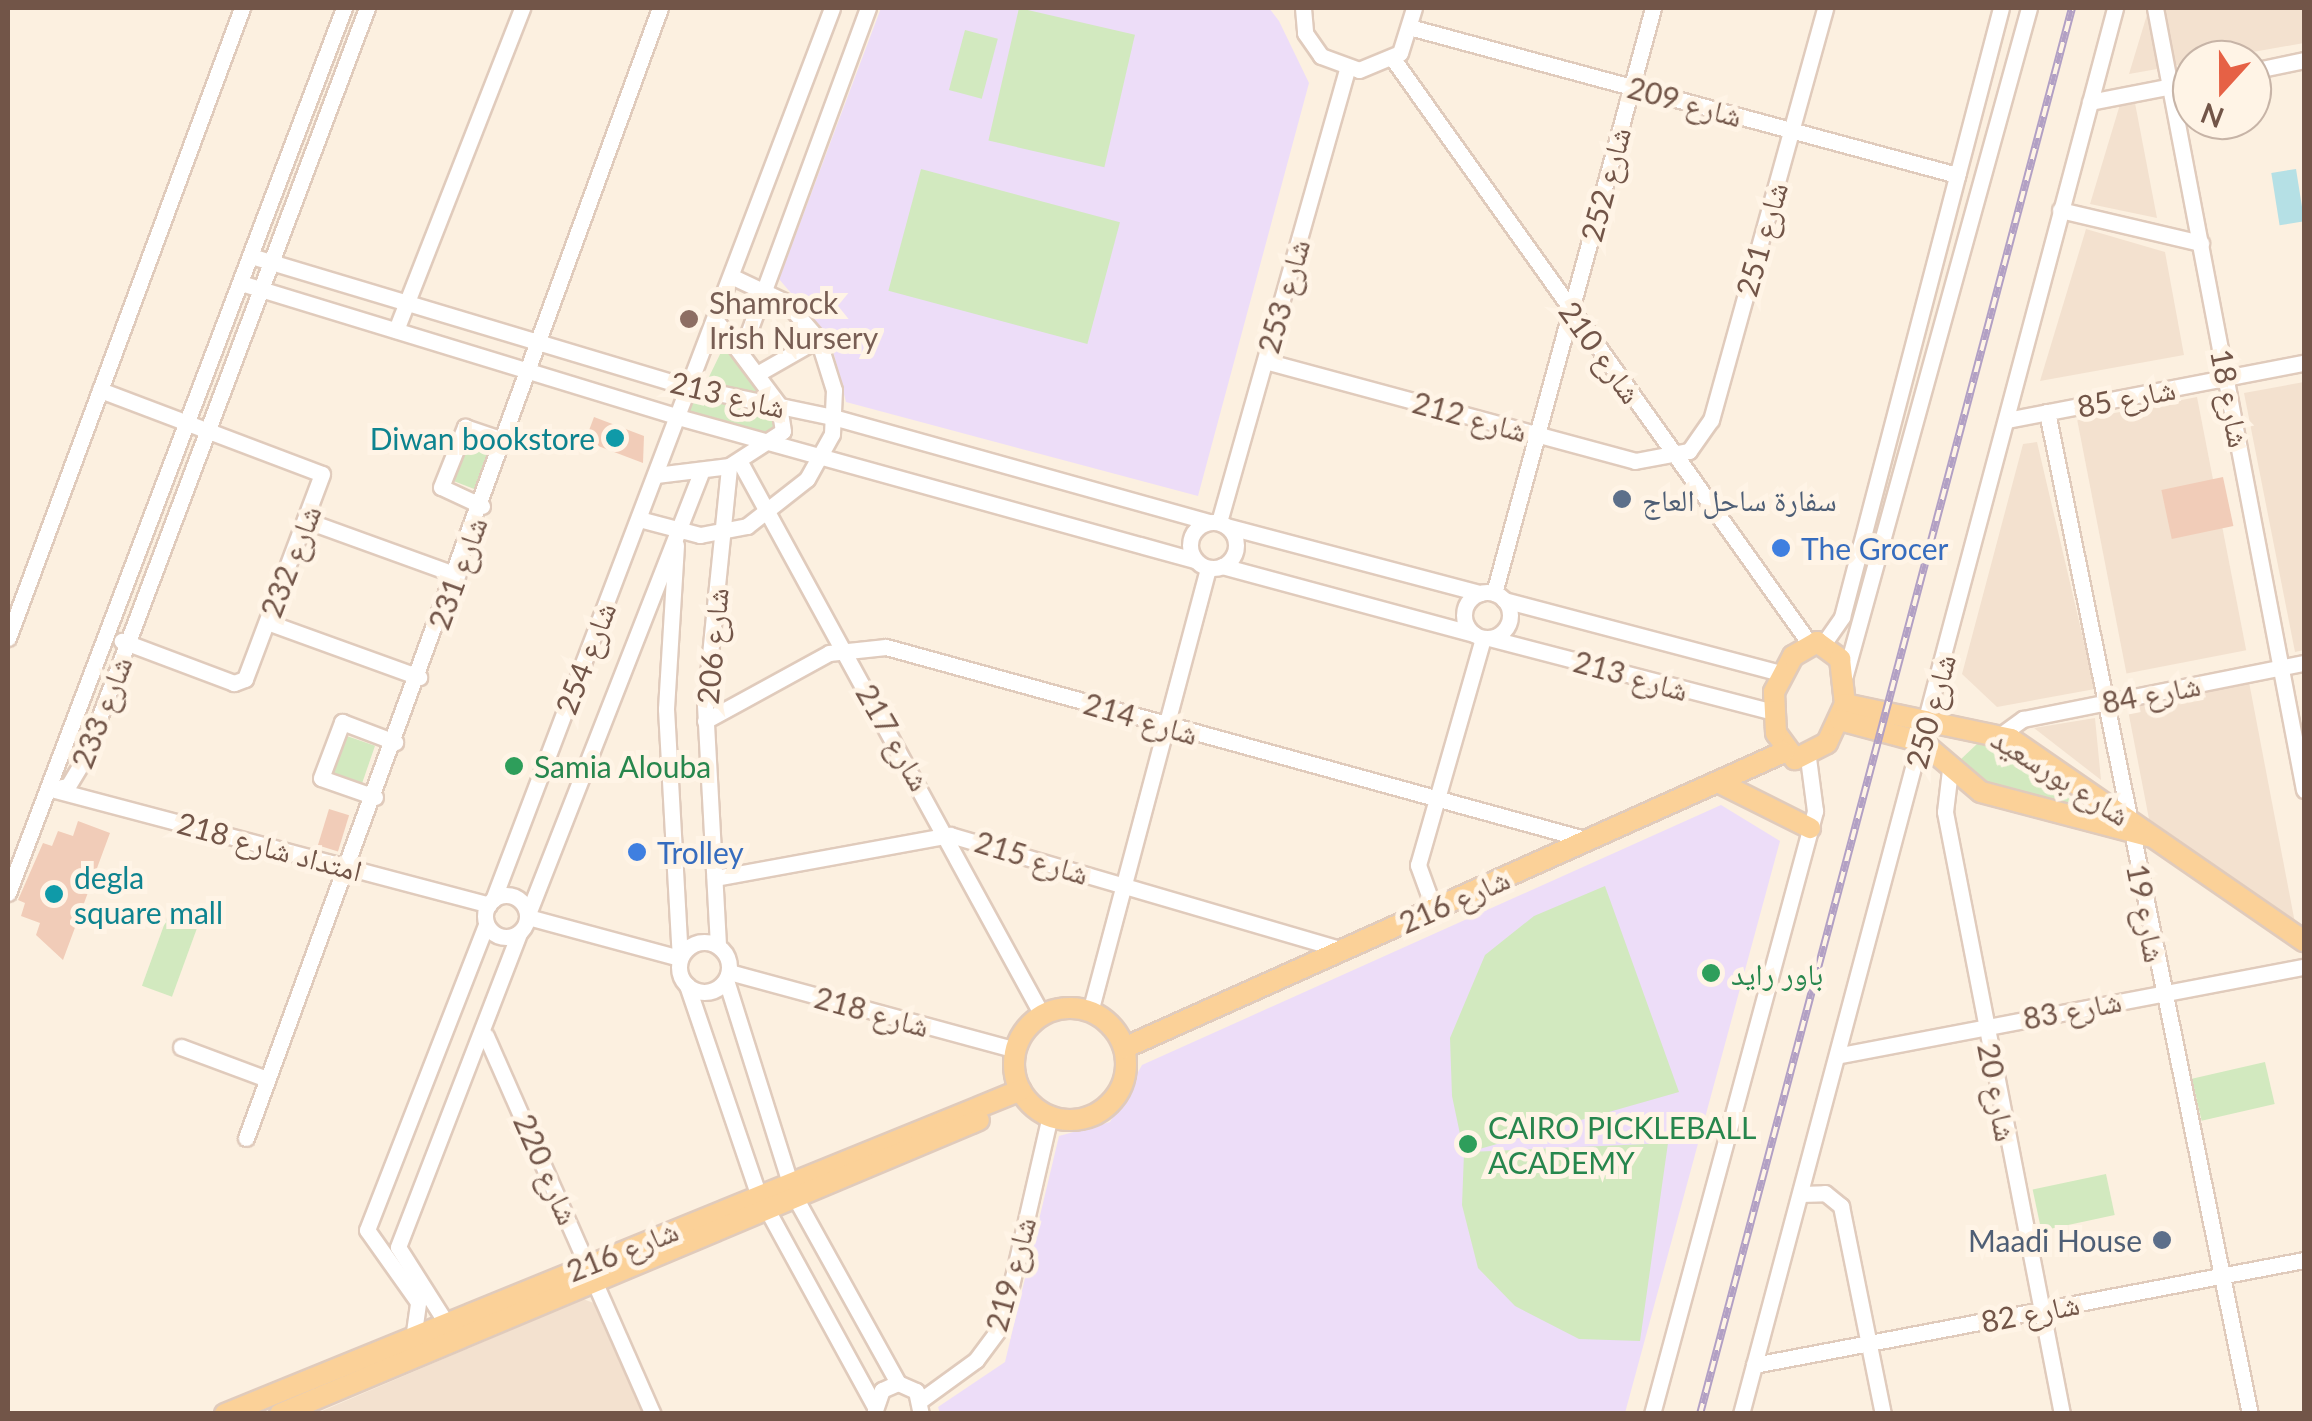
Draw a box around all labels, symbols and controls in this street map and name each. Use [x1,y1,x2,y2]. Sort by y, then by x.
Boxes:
north arrow [2172,40,2272,140]
street label: شارع 209 [1624,68,1746,134]
text: N [2196,96,2228,136]
street label: شارع 252 [1572,123,1638,245]
street label: شارع 251 [1728,178,1794,300]
street label: شارع 253 [1250,235,1316,357]
place label: Shamrock Irish Nursery [709,284,878,354]
street label: شارع 210 [1552,294,1650,410]
marker: Shamrock Irish Nursery [678,308,700,330]
street label: شارع 18 [2204,346,2258,450]
street label: شارع 213 [667,363,789,425]
street label: شارع 85 [2074,370,2178,424]
street label: شارع 212 [1409,383,1531,449]
place label: Diwan bookstore [370,420,595,456]
marker: Diwan bookstore [604,427,626,449]
place label: سفارة ساحل العاج [1642,481,1837,517]
marker: سفارة ساحل العاج [1611,488,1633,510]
street label: شارع 232 [252,500,328,622]
street label: شارع 231 [420,512,494,634]
place label: The Grocer [1801,530,1949,566]
marker: The Grocer [1770,537,1792,559]
street label: شارع 206 [689,586,735,706]
street label: شارع 254 [547,597,623,719]
street label: شارع 213 [1570,642,1692,708]
street label: شارع 250 [1897,650,1963,772]
street label: شارع 233 [63,651,139,773]
street label: شارع 84 [2099,666,2203,720]
street label: شارع 217 [849,677,939,797]
street label: شارع 214 [1080,685,1202,751]
street label: شارع بورسعيد [1985,719,2137,833]
place label: Samia Alouba [534,748,712,784]
marker: Samia Alouba [503,755,525,777]
street label: امتداد شارع 218 [174,804,366,888]
street label: شارع 215 [971,823,1093,891]
place label: Trolley [657,834,744,870]
marker: Trolley [626,841,648,863]
place label: degla square mall [74,859,223,930]
street label: شارع 216 [1393,860,1515,940]
street label: شارع 19 [2120,861,2174,965]
marker: degla square mall [43,883,65,905]
place label: باور رايد [1731,955,1823,991]
marker: باور رايد [1700,962,1722,984]
street label: شارع 218 [811,978,933,1044]
street label: شارع 83 [2020,982,2124,1036]
street label: شارع 20 [1971,1040,2025,1144]
street label: شارع 220 [507,1108,587,1230]
place label: CAIRO PICKLEBALL ACADEMY [1488,1109,1756,1180]
marker: CAIRO PICKLEBALL ACADEMY [1457,1133,1479,1155]
street label: شارع 216 [561,1211,683,1289]
street label: شارع 219 [977,1213,1043,1335]
place label: Maadi House [1968,1222,2142,1258]
marker: Maadi House [2151,1229,2173,1251]
street label: شارع 82 [1978,1285,2082,1339]

